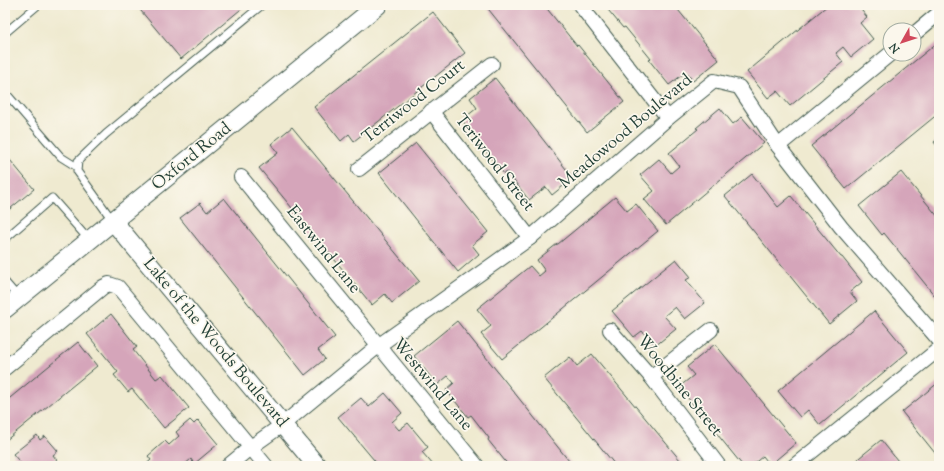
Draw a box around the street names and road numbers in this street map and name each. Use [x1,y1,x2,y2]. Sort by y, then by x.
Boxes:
street label: Terriwood Court [358,54,471,150]
street label: Meadowood Boulevard [554,69,698,195]
street label: Teriwood Street [448,109,540,217]
street label: Oxford Road [147,117,237,197]
street label: Eastwind Lane [280,201,366,299]
street label: Lake of the Woods Boulevard [137,253,293,433]
street label: Woodbine Street [630,330,728,442]
street label: Westwind Lane [386,334,478,437]

